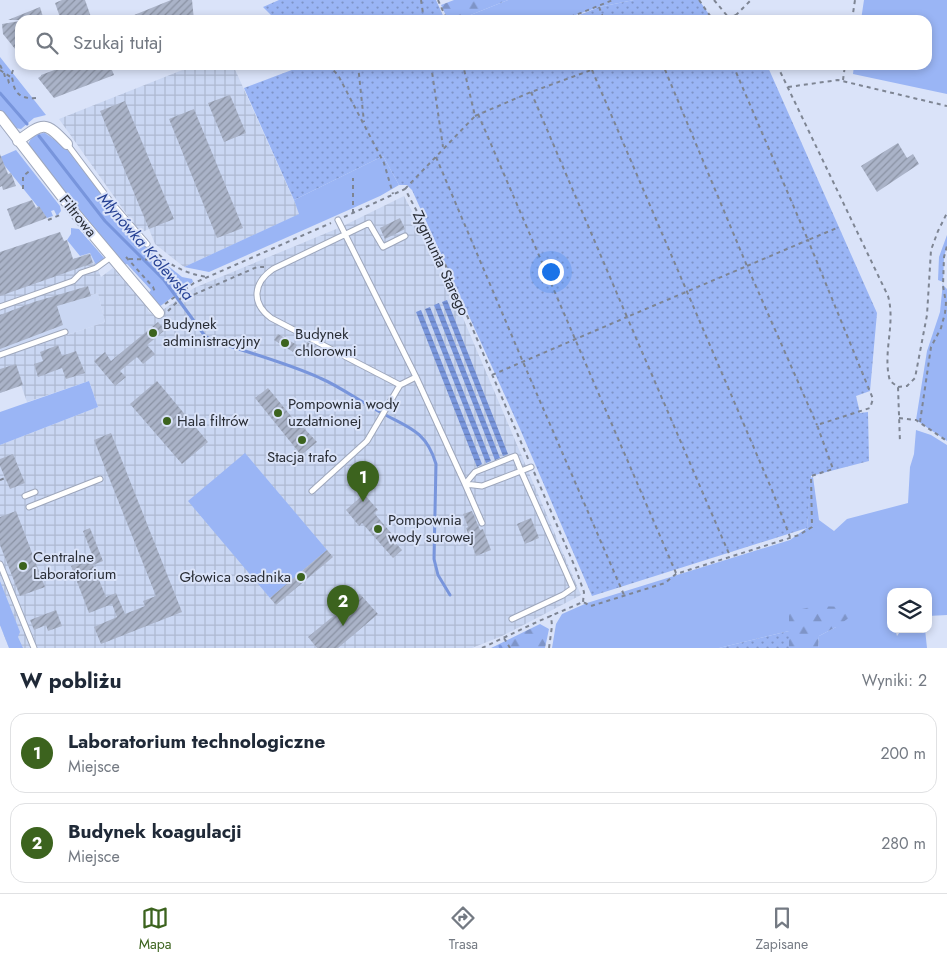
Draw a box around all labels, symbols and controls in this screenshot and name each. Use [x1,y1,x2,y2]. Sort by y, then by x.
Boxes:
search box [15,15,932,70]
icon: search [33,29,61,57]
text: Szukaj tutaj [73,29,163,56]
water label: Młynówka Królewska [92,187,199,306]
street label: Filtrowa [54,190,102,242]
street label: Zygmunta Starego [407,207,475,319]
your location [538,259,564,285]
place label: Budynek administracyjny [163,313,260,352]
place label: Budynek chlorowni [295,323,357,362]
marker: Budynek administracyjny [147,327,159,339]
marker: Budynek chlorowni [279,337,291,349]
place label: Pompownia wody uzdatnionej [288,393,400,432]
marker: Pompownia wody uzdatnionej [272,407,284,419]
place label: Hala filtrów [177,410,249,432]
marker: Hala filtrów [161,415,173,427]
marker: Stacja trafo [296,434,308,446]
place label: Stacja trafo [267,446,337,468]
pin: 1 [347,461,379,502]
place label: Pompownia wody surowej [388,509,474,548]
marker: Pompownia wody surowej [372,523,384,535]
place label: Centralne Laboratorium [33,546,116,585]
marker: Centralne Laboratorium [17,560,29,572]
place label: Głowica osadnika [179,566,291,588]
marker: Głowica osadnika [295,571,307,583]
pin: 2 [327,585,359,626]
map controls [887,588,932,633]
button: layers [887,588,932,633]
text: W pobliżu [20,666,121,696]
text: Wyniki: 2 [862,669,927,692]
text: Laboratorium technologiczne [68,728,325,755]
text: 1 [33,742,41,765]
text: 200 m [880,742,926,765]
text: Miejsce [68,755,120,778]
text: Budynek koagulacji [68,818,241,845]
text: 2 [32,832,42,855]
text: 280 m [881,832,926,855]
text: Miejsce [68,845,120,868]
tab: Mapa [139,904,171,954]
tab: Trasa [449,904,478,954]
tab: Zapisane [755,904,808,954]

